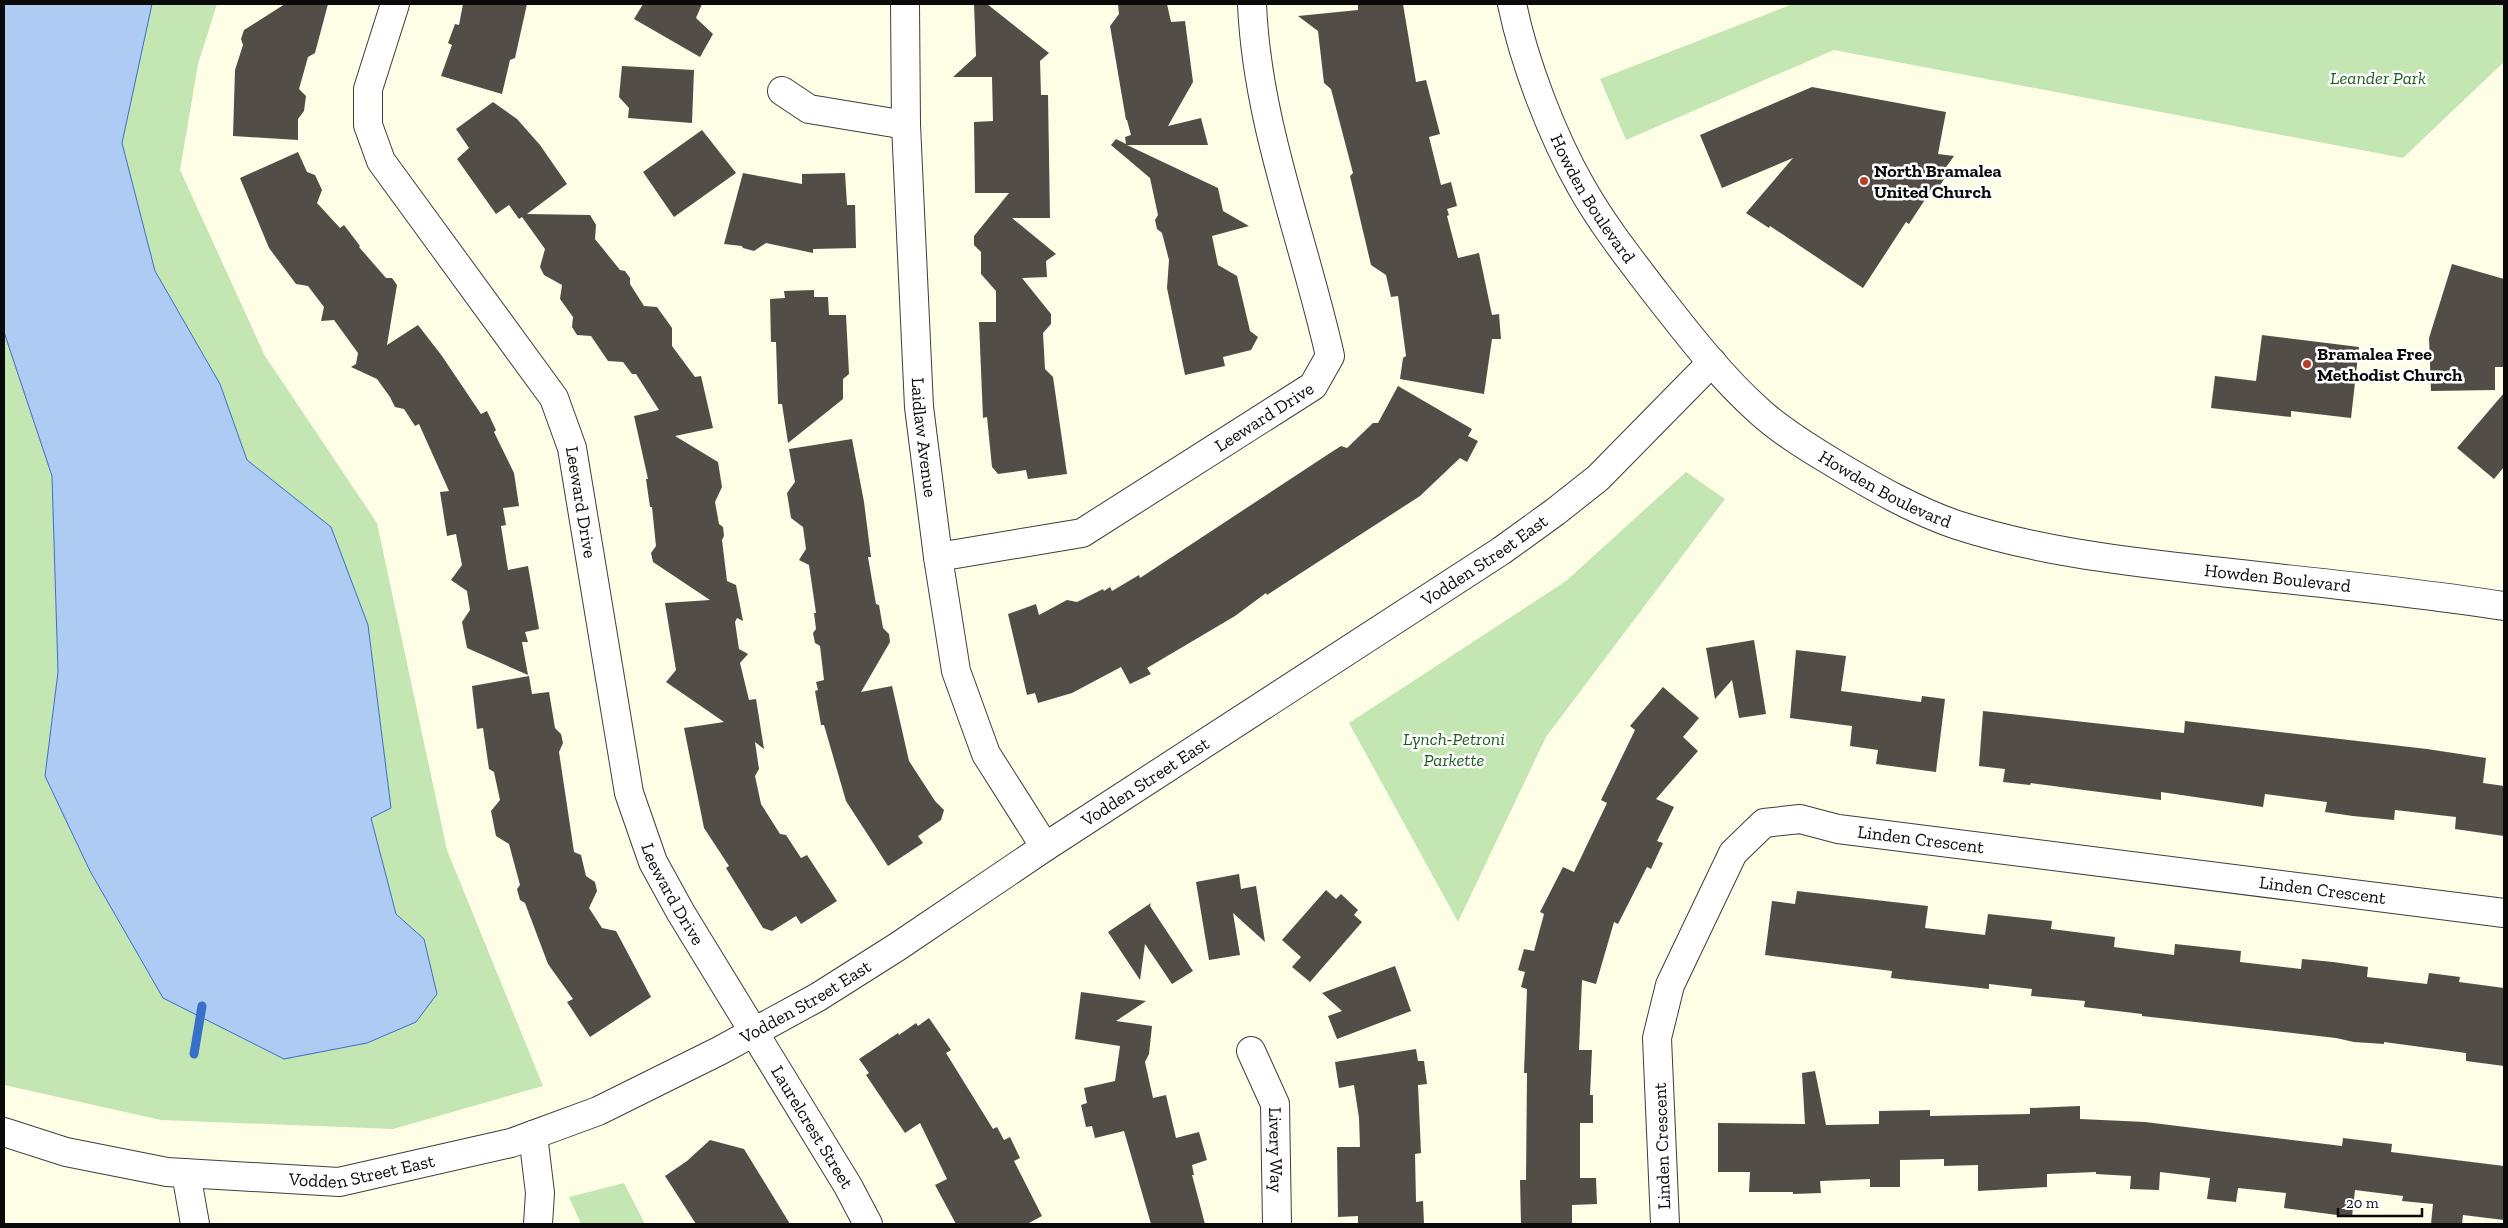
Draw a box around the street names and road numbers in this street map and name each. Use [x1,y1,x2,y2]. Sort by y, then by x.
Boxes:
street label: Howden Boulevard [1545,131,1640,267]
street label: Laidlaw Avenue [907,377,941,499]
street label: Leeward Drive [1211,377,1318,457]
street label: Leeward Drive [561,445,601,560]
street label: Howden Boulevard [1815,446,1955,533]
street label: Vodden Street East [1416,510,1552,611]
street label: Howden Boulevard [2203,559,2352,597]
street label: Vodden Street East [1076,732,1214,832]
street label: Linden Crescent [1856,821,1986,858]
street label: Leeward Drive [636,840,709,949]
street label: Linden Crescent [2258,871,2387,909]
street label: Vodden Street East [735,955,875,1049]
street label: Laurelcrest Street [766,1062,858,1193]
street label: Linden Crescent [1649,1082,1675,1210]
street label: Livery Way [1264,1107,1287,1193]
street label: Vodden Street East [287,1150,437,1193]

